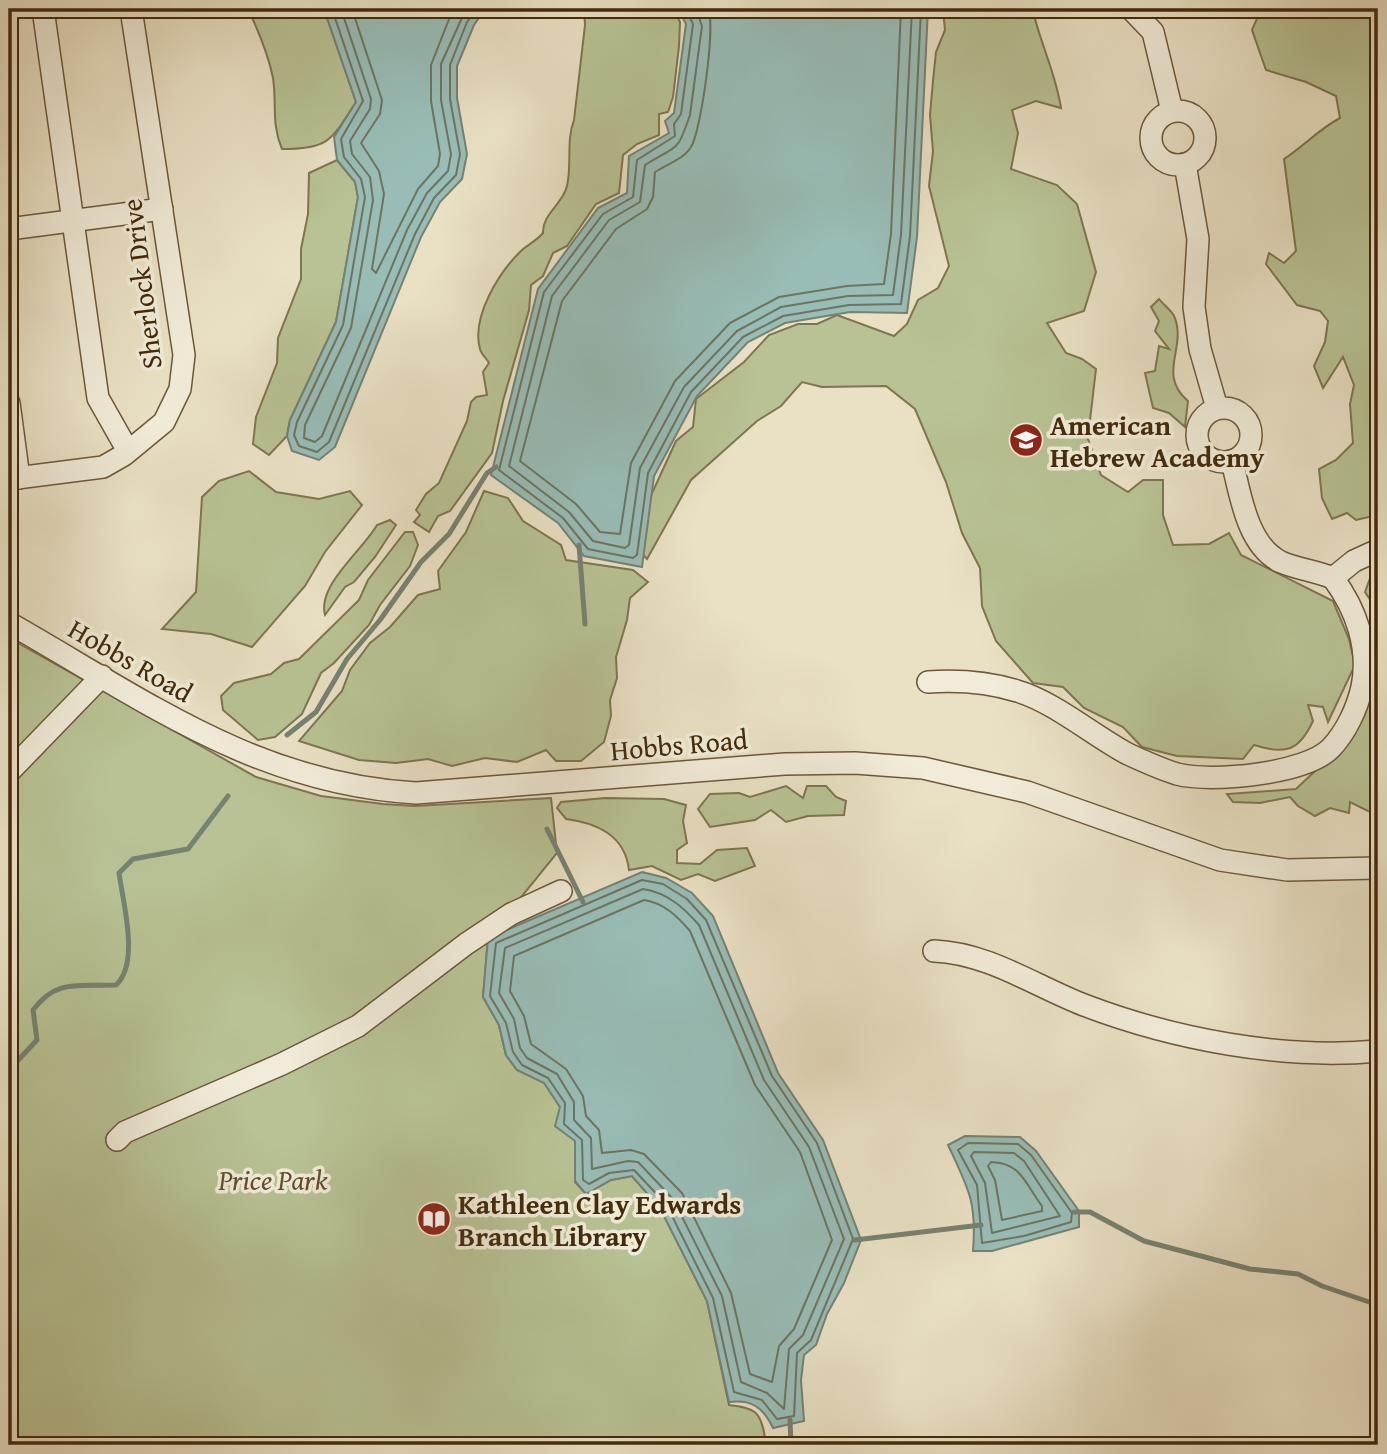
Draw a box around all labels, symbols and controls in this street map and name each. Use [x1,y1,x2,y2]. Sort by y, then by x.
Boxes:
street label: Sherlock Drive [110,196,172,372]
place label: American Hebrew Academy [1050,404,1265,477]
school or university icon: American Hebrew Academy [1007,421,1045,459]
street label: Hobbs Road [61,608,201,712]
street label: Hobbs Road [609,718,749,770]
park label: Price Park [217,1159,328,1200]
place label: Kathleen Clay Edwards Branch Library [458,1183,741,1256]
library icon: Kathleen Clay Edwards Branch Library [415,1200,453,1238]

